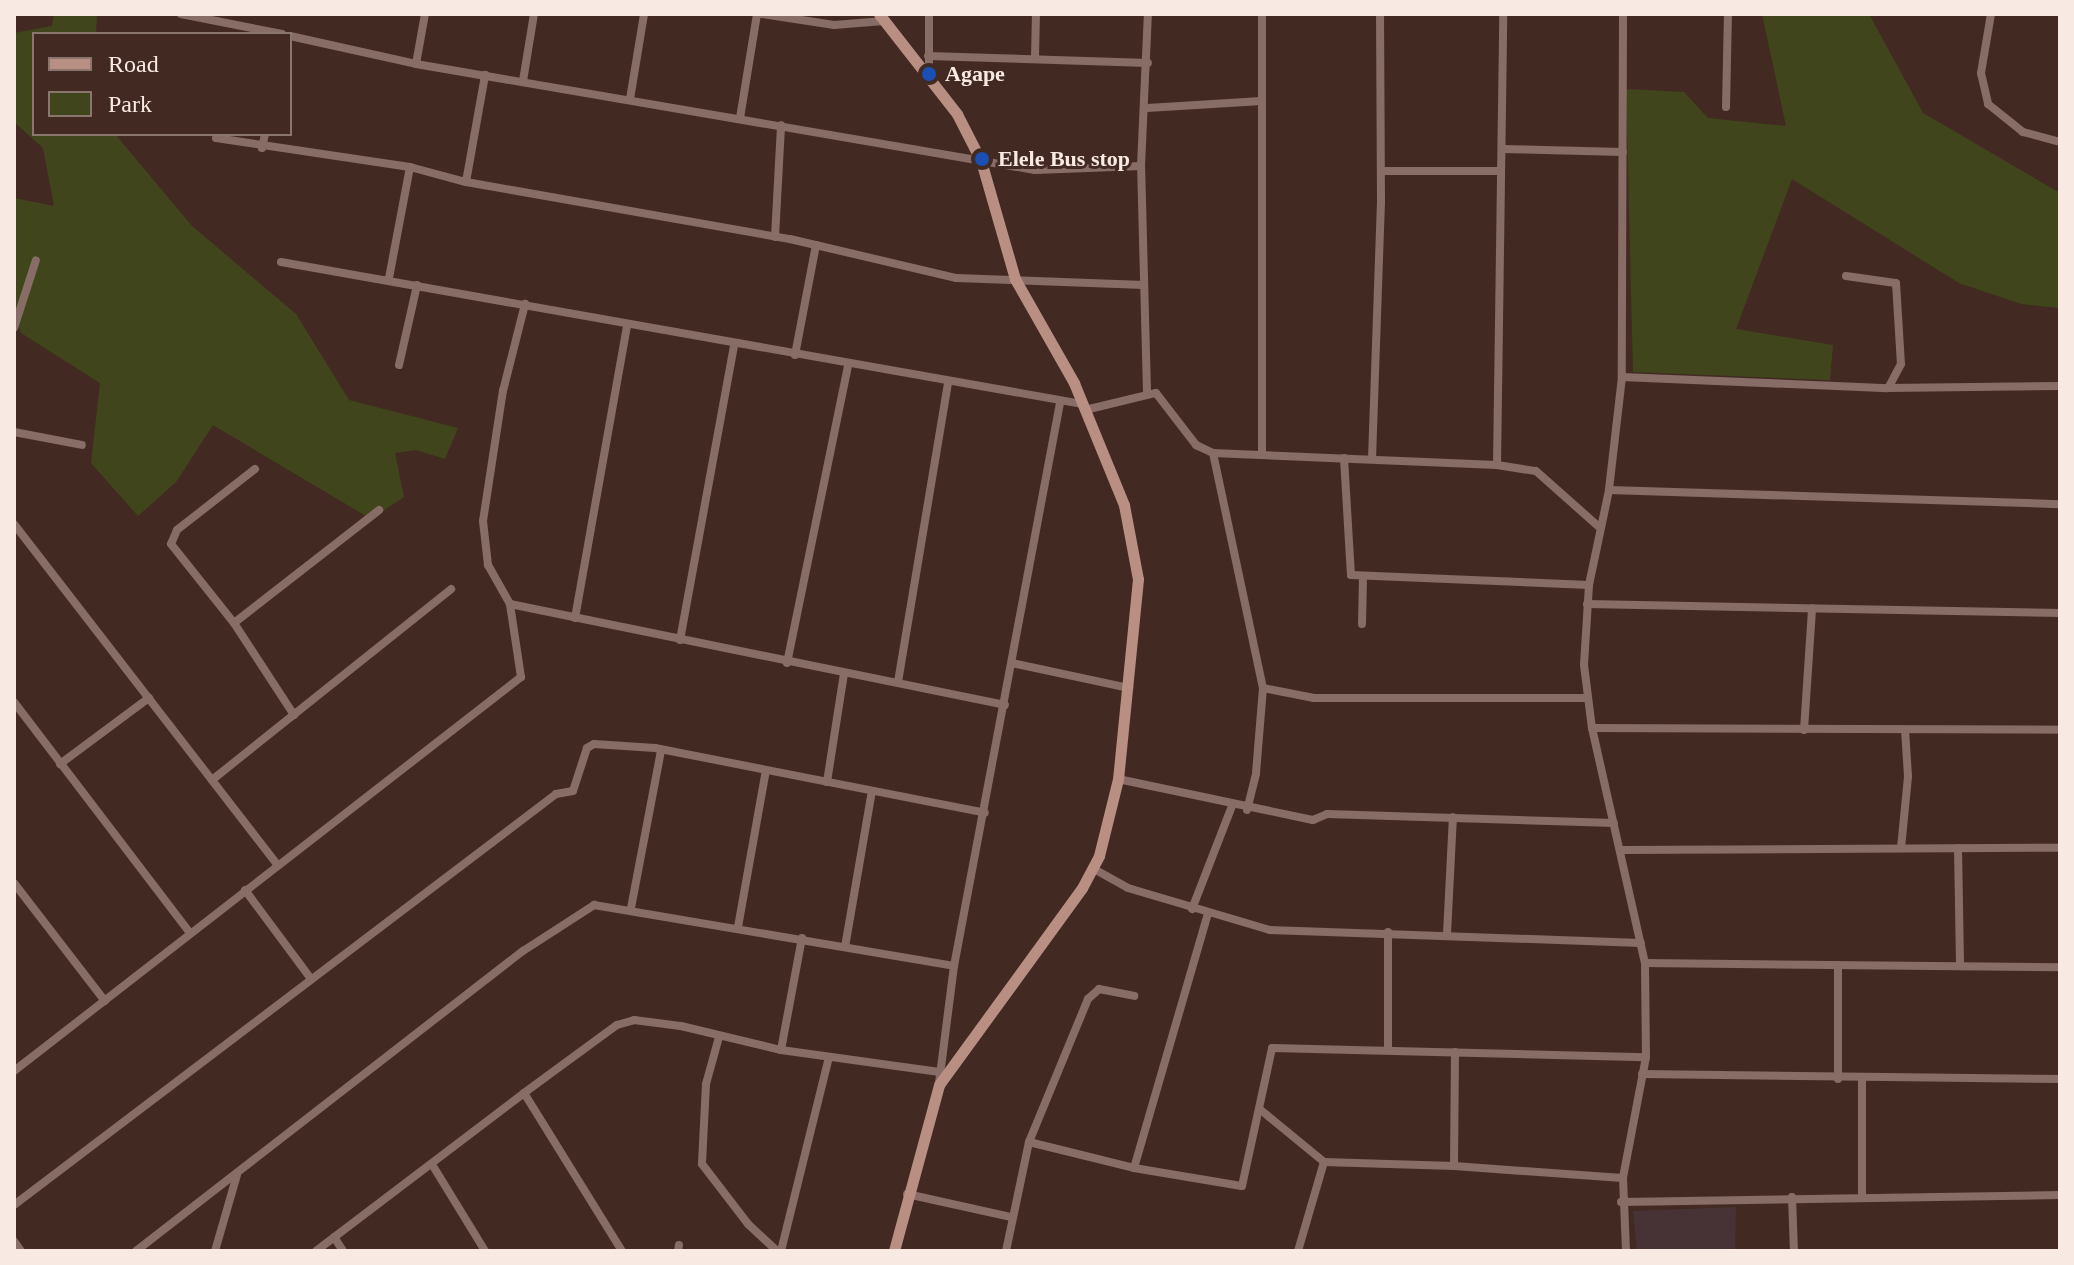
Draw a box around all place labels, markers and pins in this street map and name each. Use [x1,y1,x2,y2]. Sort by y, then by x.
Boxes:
place label: Agape [945,61,1005,87]
marker: Agape [920,65,938,83]
place label: Elele Bus stop [998,146,1130,172]
marker: Elele Bus stop [973,150,991,168]

